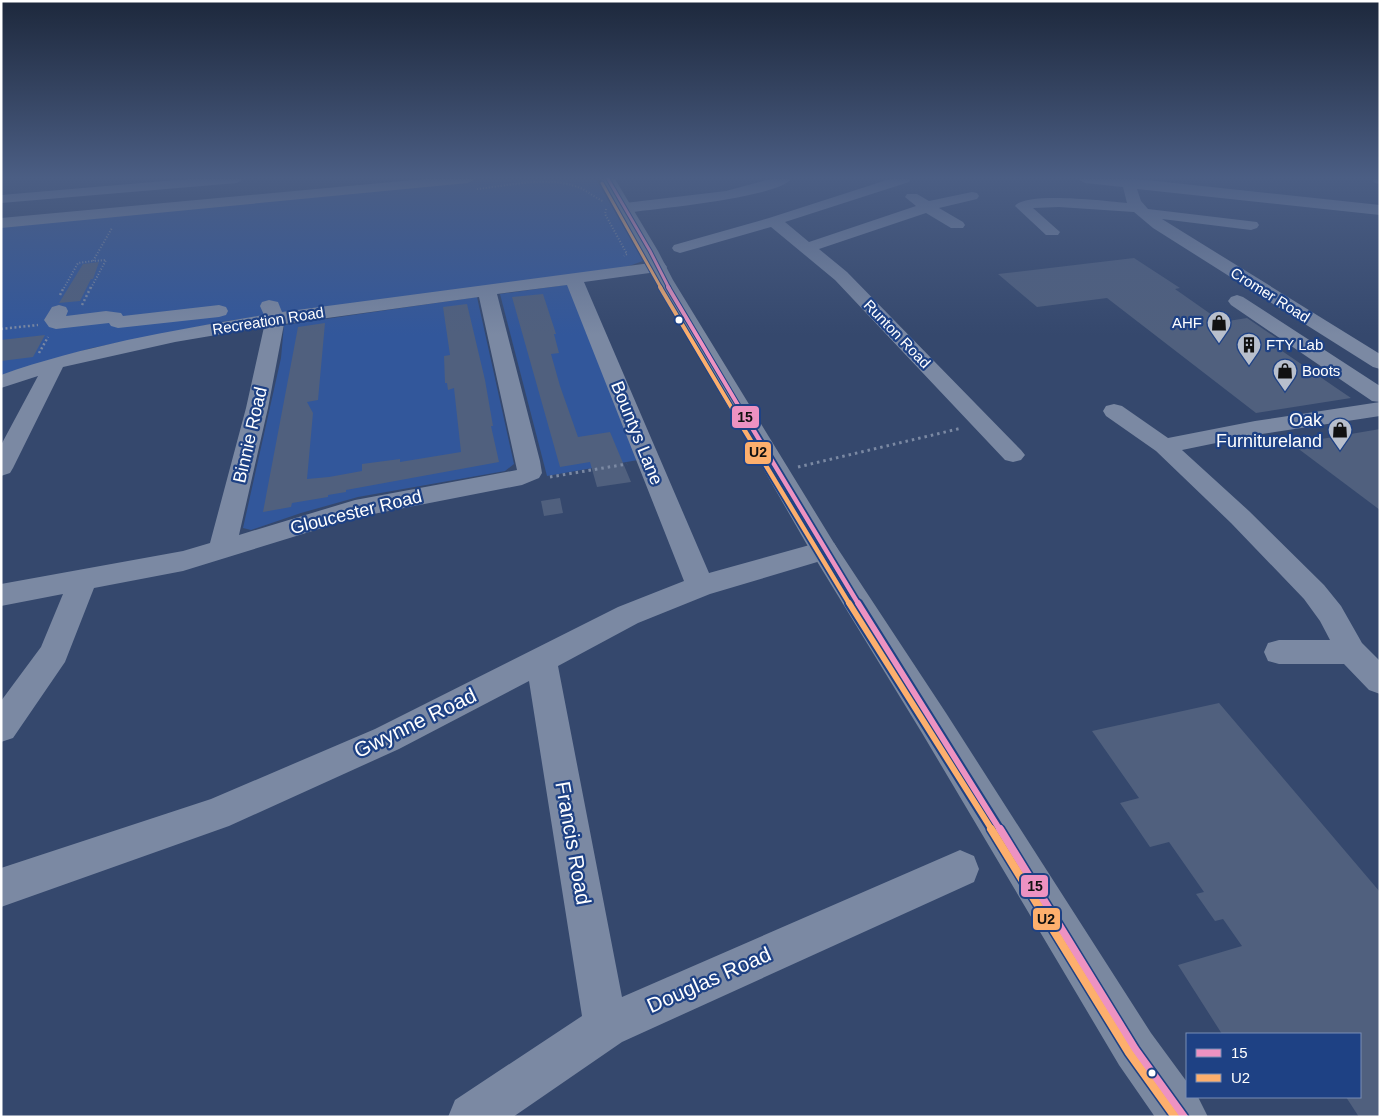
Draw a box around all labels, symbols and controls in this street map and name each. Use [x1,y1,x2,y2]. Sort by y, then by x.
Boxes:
street label: Cromer Road [1228,264,1313,326]
street label: Runton Road [861,296,934,371]
street label: Recreation Road [211,303,325,338]
shop icon: AHF [1206,310,1232,344]
place label: AHF [1172,314,1202,331]
unlabelled marker [674,315,684,325]
building icon: FTY Lab [1236,332,1262,366]
place label: FTY Lab [1266,336,1323,353]
shop icon: Boots [1272,358,1298,392]
place label: Boots [1302,362,1340,379]
street label: Bountys Lane [607,378,667,488]
street label: Binnie Road [229,385,271,485]
line badge: 15 [731,405,760,429]
text: 15 [737,409,753,425]
place label: Oak Furnitureland [1216,410,1323,451]
shop icon: Oak Furnitureland [1327,417,1353,451]
line badge: U2 [744,441,772,465]
text: U2 [749,444,767,460]
street label: Gloucester Road [288,486,424,538]
street label: Gwynne Road [350,683,480,762]
street label: Francis Road [551,779,596,906]
line badge: 15 [1020,874,1049,898]
text: 15 [1027,878,1043,894]
line badge: U2 [1032,907,1061,931]
text: U2 [1037,911,1055,927]
street label: Douglas Road [643,942,774,1017]
legend [1186,1033,1361,1098]
text: 15 [1231,1044,1248,1061]
unlabelled marker [1147,1068,1157,1078]
text: U2 [1231,1069,1250,1086]

